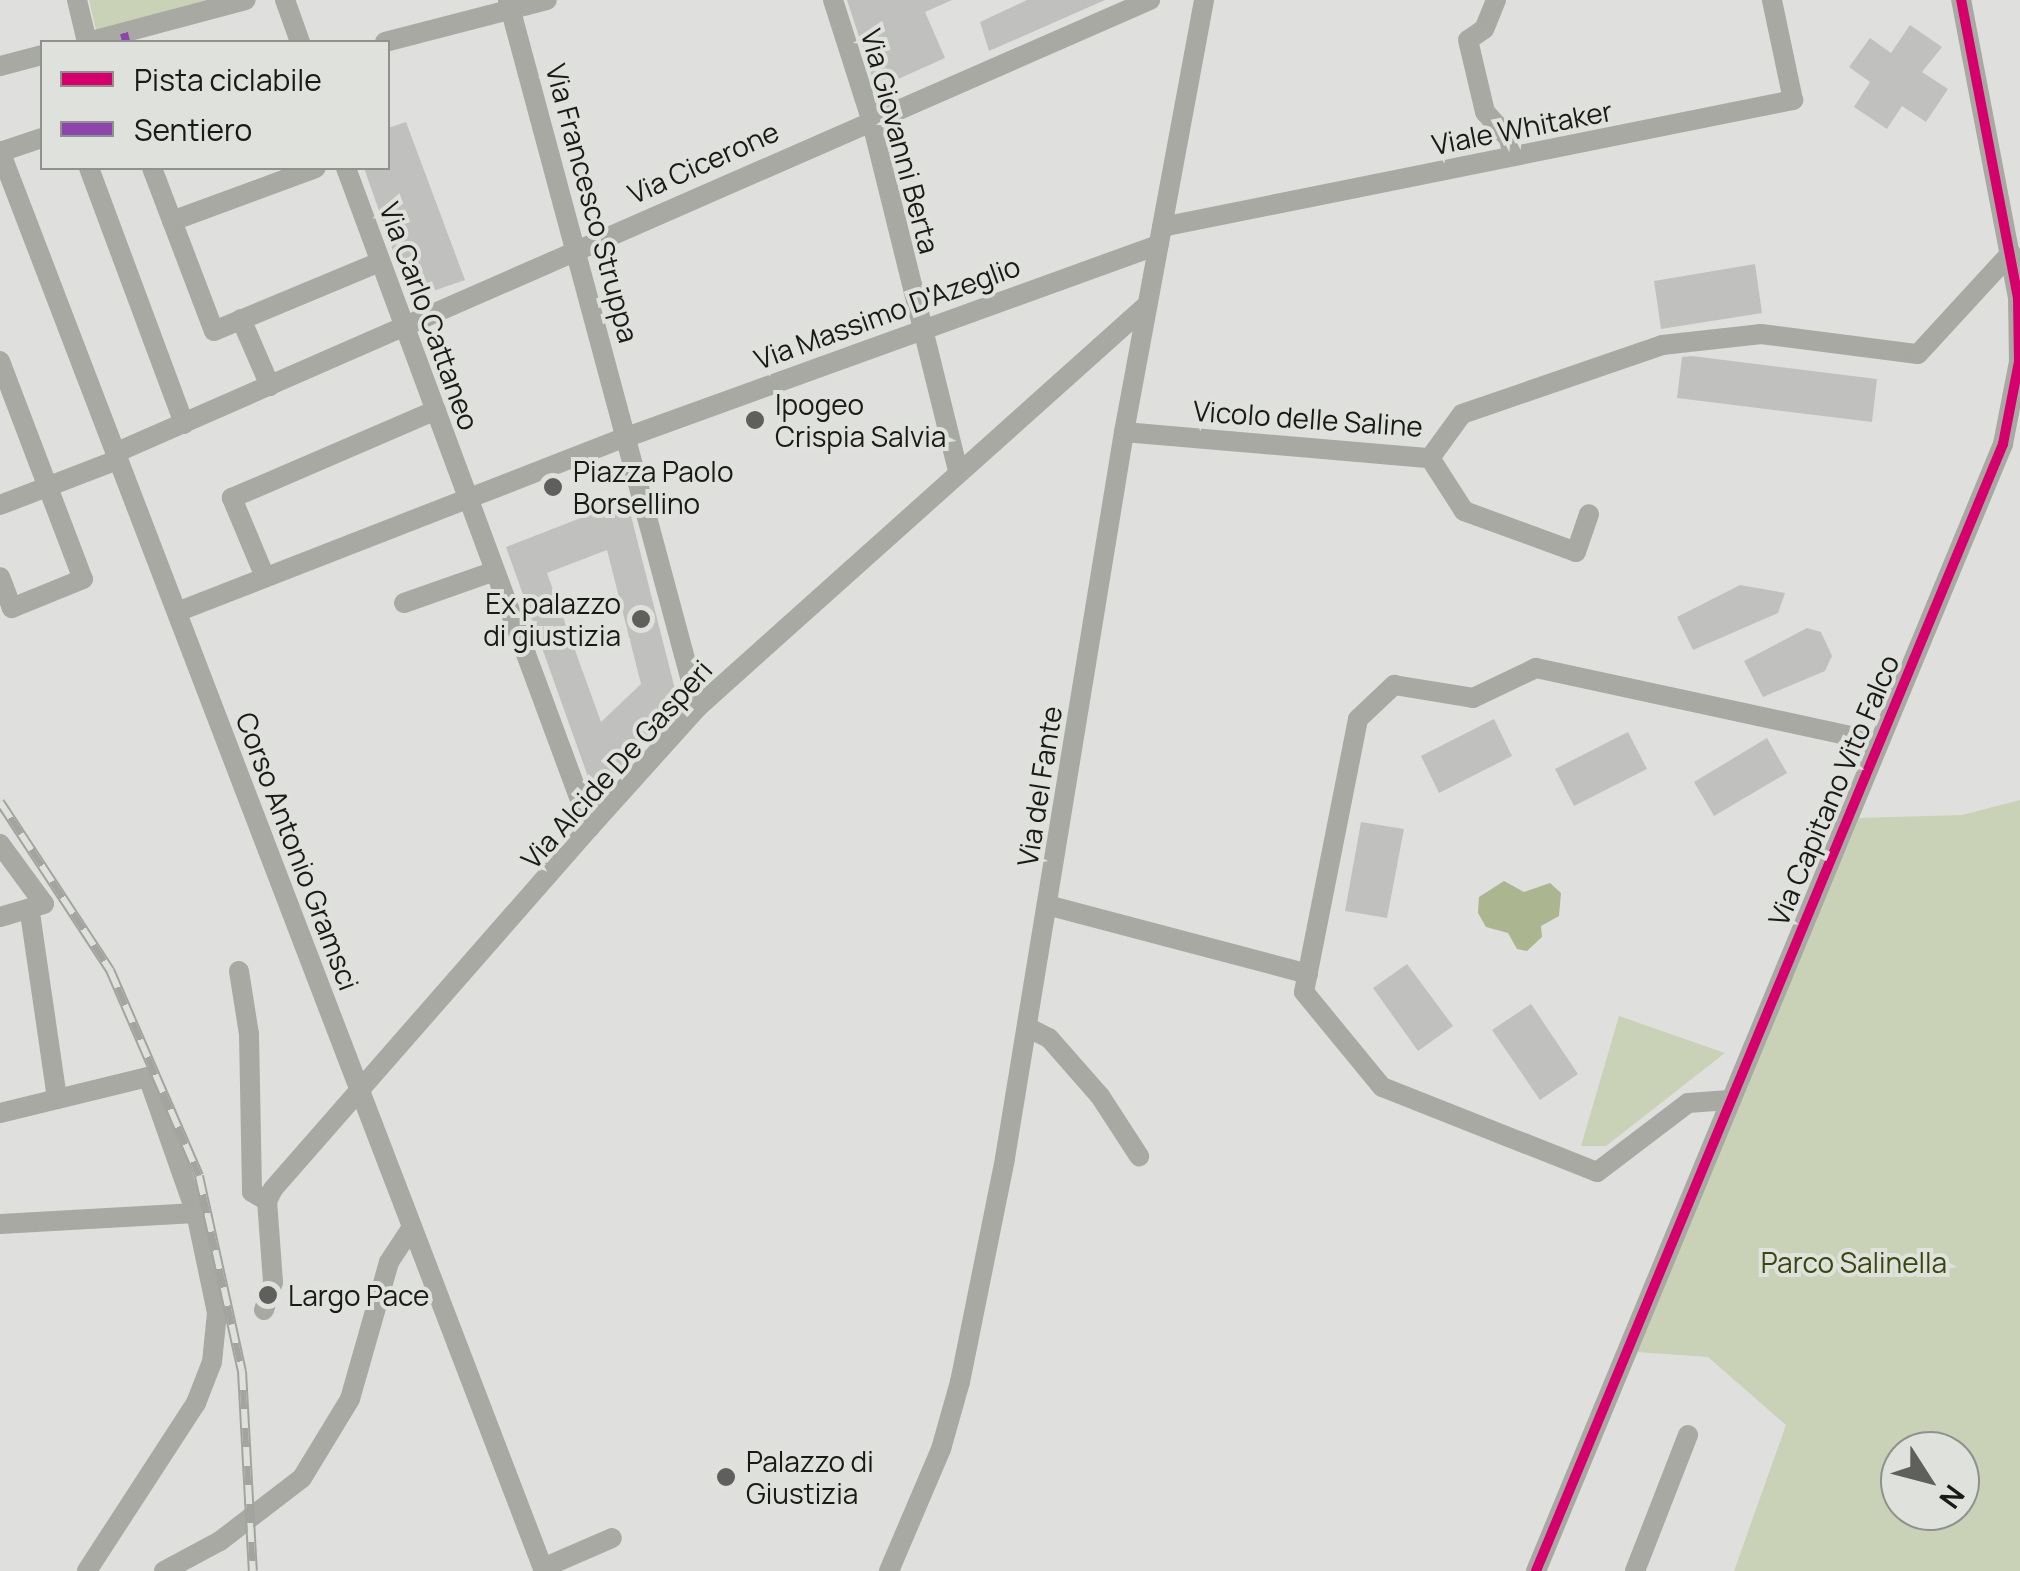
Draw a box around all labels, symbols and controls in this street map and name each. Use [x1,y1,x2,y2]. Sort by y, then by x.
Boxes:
street label: Via Giovanni Berta [855,25,947,257]
legend [40,40,390,170]
text: Pista ciclabile [134,59,322,100]
street label: Via Francesco Struppa [540,60,646,346]
street label: Viale Whitaker [1429,93,1615,161]
text: Sentiero [134,109,252,150]
street label: Via Cicerone [622,114,784,210]
street label: Via Carlo Cattaneo [373,198,487,434]
street label: Via Massimo D'Azeglio [750,248,1024,376]
place label: Ipogeo Crispia Salvia [775,387,946,453]
street label: Vicolo delle Saline [1192,393,1424,443]
marker: Ipogeo Crispia Salvia [744,409,766,431]
place label: Piazza Paolo Borsellino [573,454,733,520]
marker: Piazza Paolo Borsellino [542,476,564,498]
place label: Ex palazzo di giustizia [483,586,621,652]
marker: Ex palazzo di giustizia [630,608,652,630]
street label: Via Capitano Vito Falco [1761,649,1905,931]
street label: Via Alcide De Gasperi [514,653,718,875]
street label: Via del Fante [1010,703,1068,869]
street label: Corso Antonio Gramsci [229,707,367,995]
park label: Parco Salinella [1761,1245,1947,1279]
place label: Largo Pace [288,1278,429,1312]
marker: Largo Pace [257,1284,279,1306]
north arrow [1880,1431,1980,1531]
place label: Palazzo di Giustizia [746,1444,874,1510]
marker: Palazzo di Giustizia [715,1466,737,1488]
text: N [1931,1478,1974,1517]

